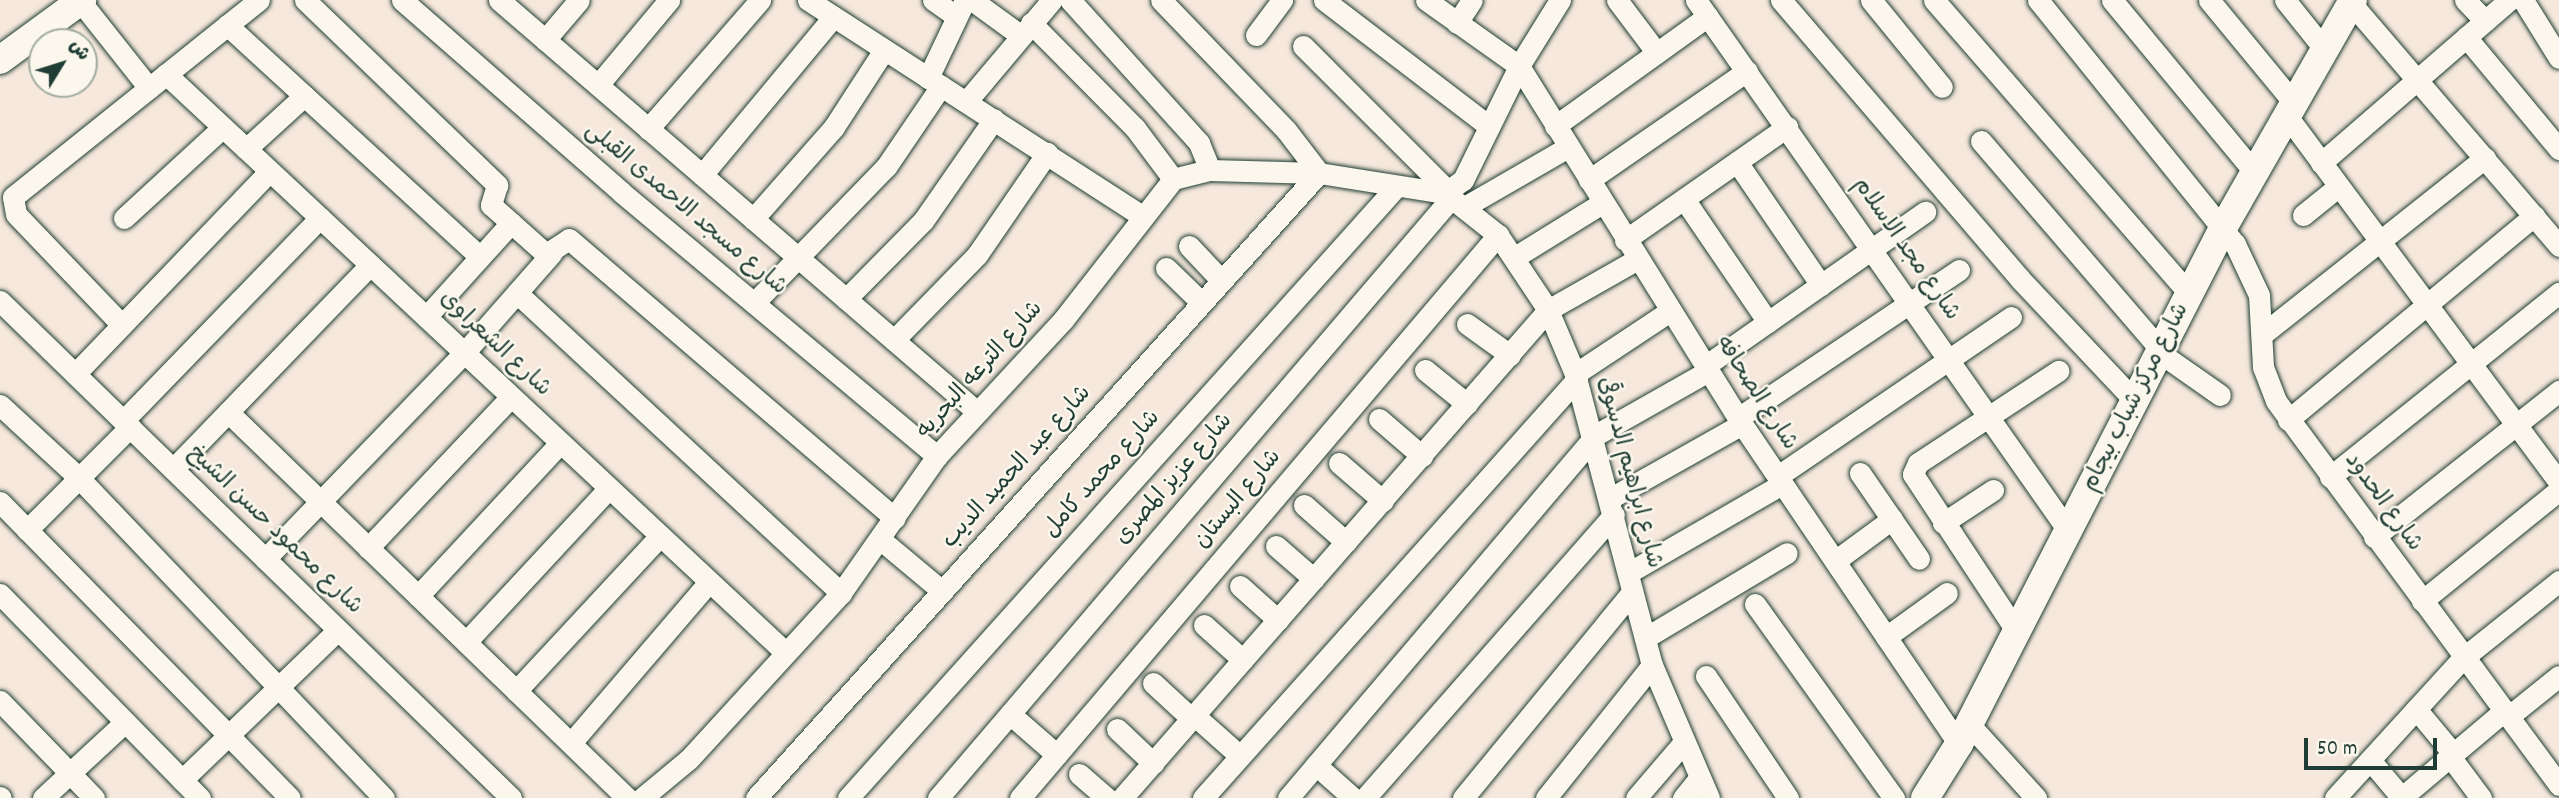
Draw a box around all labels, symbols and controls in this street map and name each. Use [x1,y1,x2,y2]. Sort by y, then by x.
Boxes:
north arrow [28,28,98,98]
text: ش [61,34,95,68]
street label: شارع مسجد الاحمدى القبلى [579,118,791,302]
street label: شارع مجد الاسلام [1845,173,1965,327]
street label: شارع الشعراوى [432,286,556,404]
street label: شارع الترعه البحريه [912,296,1050,446]
street label: شارع مركز شباب بيجام [2078,299,2196,497]
street label: شارع الصحافه [1708,332,1802,456]
street label: شارع ابراهيم الدسوقى [1589,374,1667,572]
street label: شارع عبد الحميد الديب [938,381,1098,555]
street label: شارع محمد كامل [1039,406,1167,544]
street label: شارع عزيز المصرى [1110,408,1240,552]
street label: شارع محمود حسن الشيخ [181,440,367,622]
street label: شارع البستان [1189,445,1289,555]
street label: شارع الحدود [2337,448,2427,558]
scale bar [2307,724,2440,768]
text: 50 m [2317,735,2357,765]

